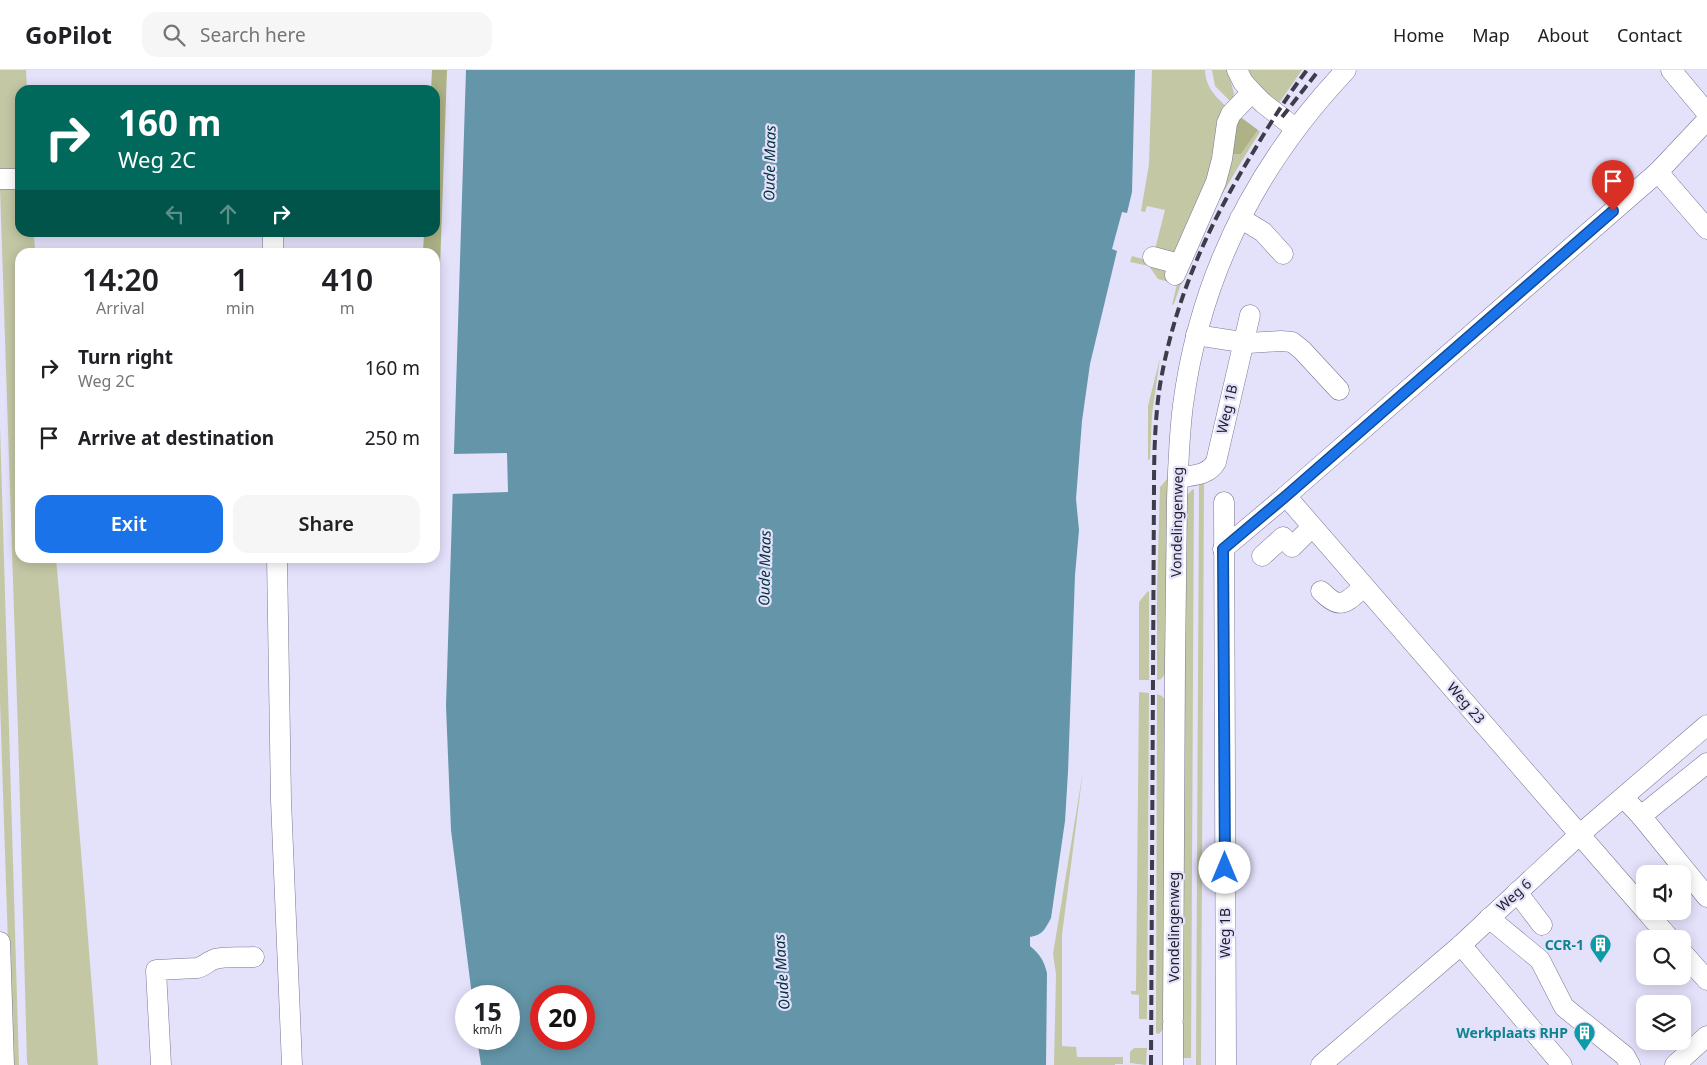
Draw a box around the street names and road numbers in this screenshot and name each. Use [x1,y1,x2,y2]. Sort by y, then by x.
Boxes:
street label: Weg 1B [1212,382,1241,435]
street label: Vondelingenweg [1166,467,1187,577]
street label: Weg 23 [1443,678,1490,727]
street label: Vondelingenweg [1164,872,1183,982]
street label: Weg 6 [1492,874,1535,915]
street label: Weg 1B [1215,908,1234,958]

